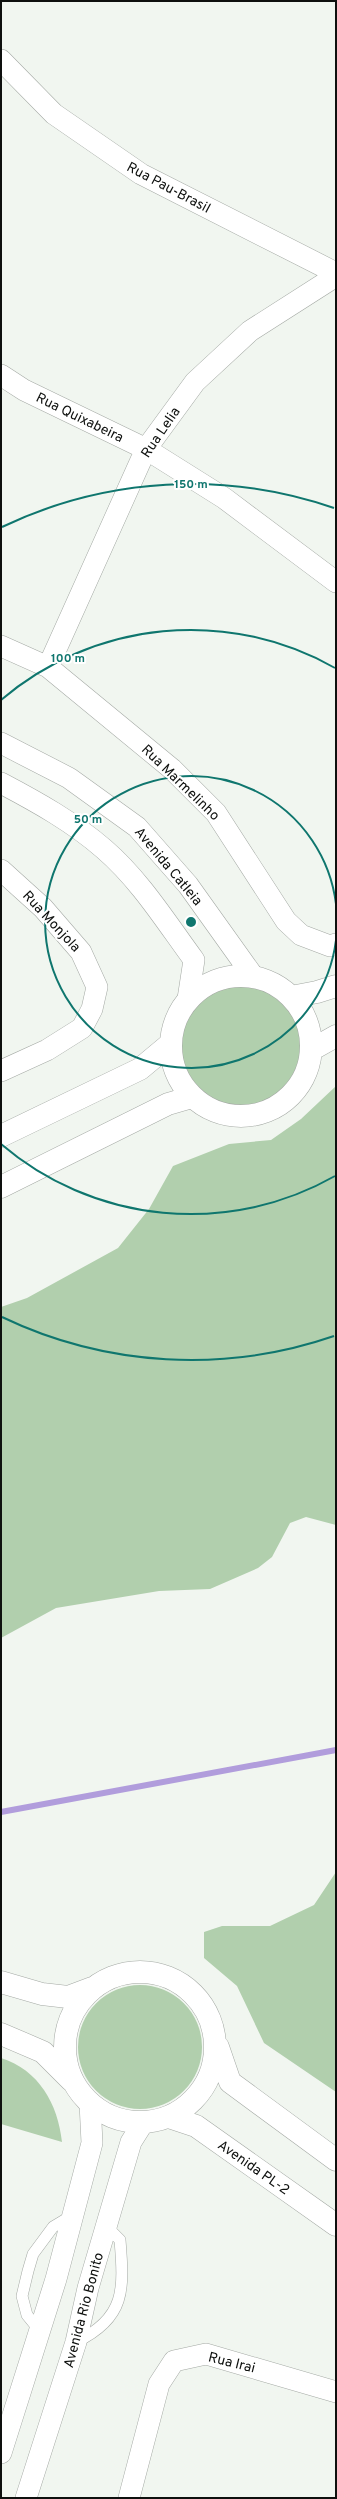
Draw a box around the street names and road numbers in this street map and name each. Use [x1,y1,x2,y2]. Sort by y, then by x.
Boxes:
street label: Rua Pau-Brasil [123,159,213,218]
street label: Rua Quixabeira [33,390,126,447]
street label: Rua Lelia [138,404,184,462]
street label: Rua Marmelinho [137,741,223,825]
street label: Avenida Catleia [130,824,206,910]
street label: Rua Monjola [18,888,84,956]
street label: Avenida PL-2 [214,2137,292,2199]
street label: Avenida Rio Bonito [61,2251,108,2370]
street label: Rua Irai [206,2349,257,2377]

